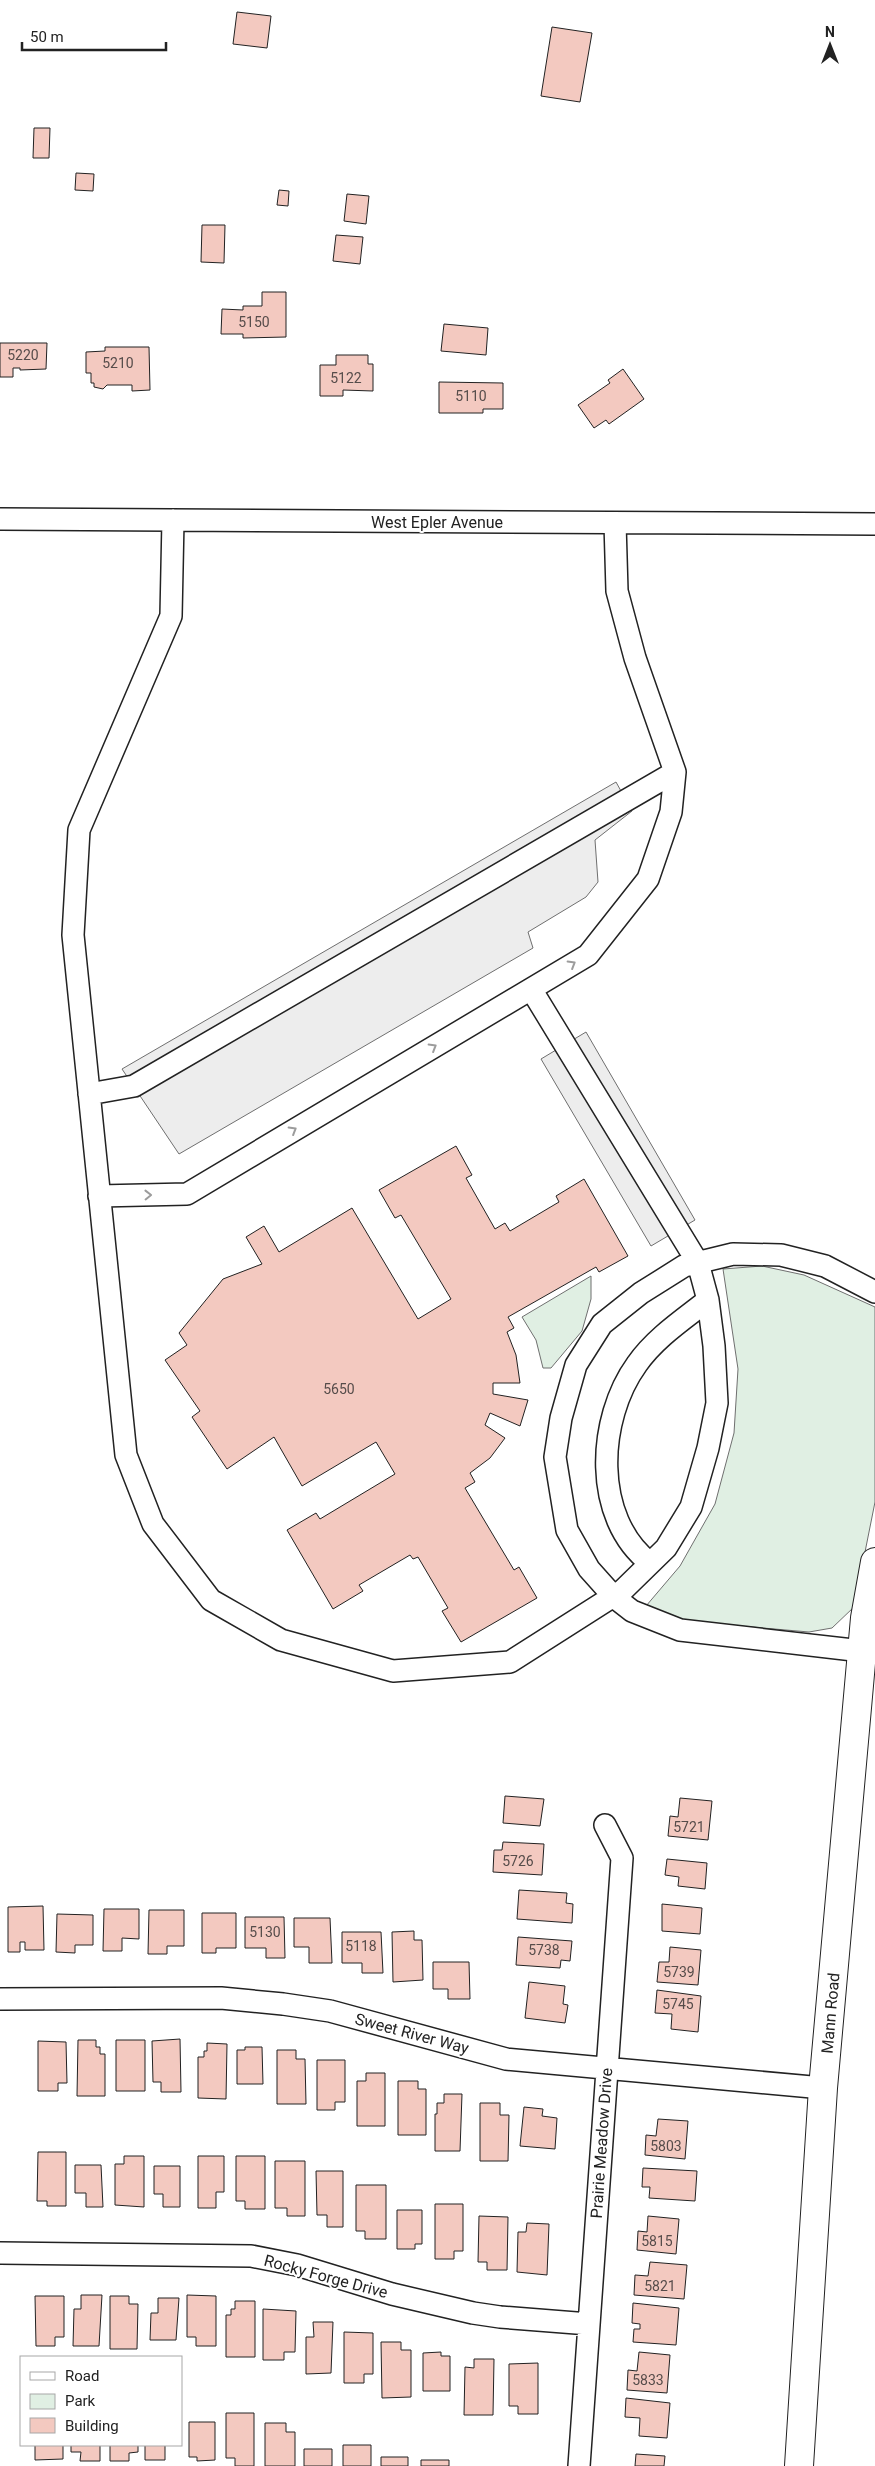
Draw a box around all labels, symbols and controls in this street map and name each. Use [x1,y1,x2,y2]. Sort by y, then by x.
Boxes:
scale bar [22,20,166,52]
north arrow [805,20,855,70]
text: N [825,24,835,40]
text: 50 m [30,28,64,46]
house number: 5150 [238,314,270,330]
house number: 5220 [7,347,39,363]
house number: 5210 [102,355,134,371]
house number: 5122 [330,370,362,386]
house number: 5110 [455,388,487,404]
street label: West Epler Avenue [371,513,503,532]
one-way arrow [567,960,576,970]
one-way arrow [427,1044,436,1054]
one-way arrow [288,1127,297,1137]
one-way arrow [144,1189,152,1200]
house number: 5650 [323,1381,355,1397]
house number: 5721 [673,1819,705,1835]
house number: 5726 [502,1853,534,1869]
house number: 5130 [249,1924,281,1940]
house number: 5118 [345,1938,377,1954]
house number: 5738 [528,1942,560,1958]
house number: 5739 [663,1964,695,1980]
street label: Mann Road [818,1972,843,2054]
house number: 5745 [662,1996,694,2012]
street label: Sweet River Way [353,2009,471,2058]
street label: Prairie Meadow Drive [587,2067,616,2219]
house number: 5803 [650,2138,682,2154]
house number: 5815 [641,2233,673,2249]
street label: Rocky Forge Drive [262,2251,390,2302]
house number: 5821 [644,2278,676,2294]
legend [20,2356,182,2446]
text: Road [65,2367,99,2385]
house number: 5833 [632,2372,664,2388]
text: Park [65,2392,96,2410]
text: Building [65,2417,119,2435]

